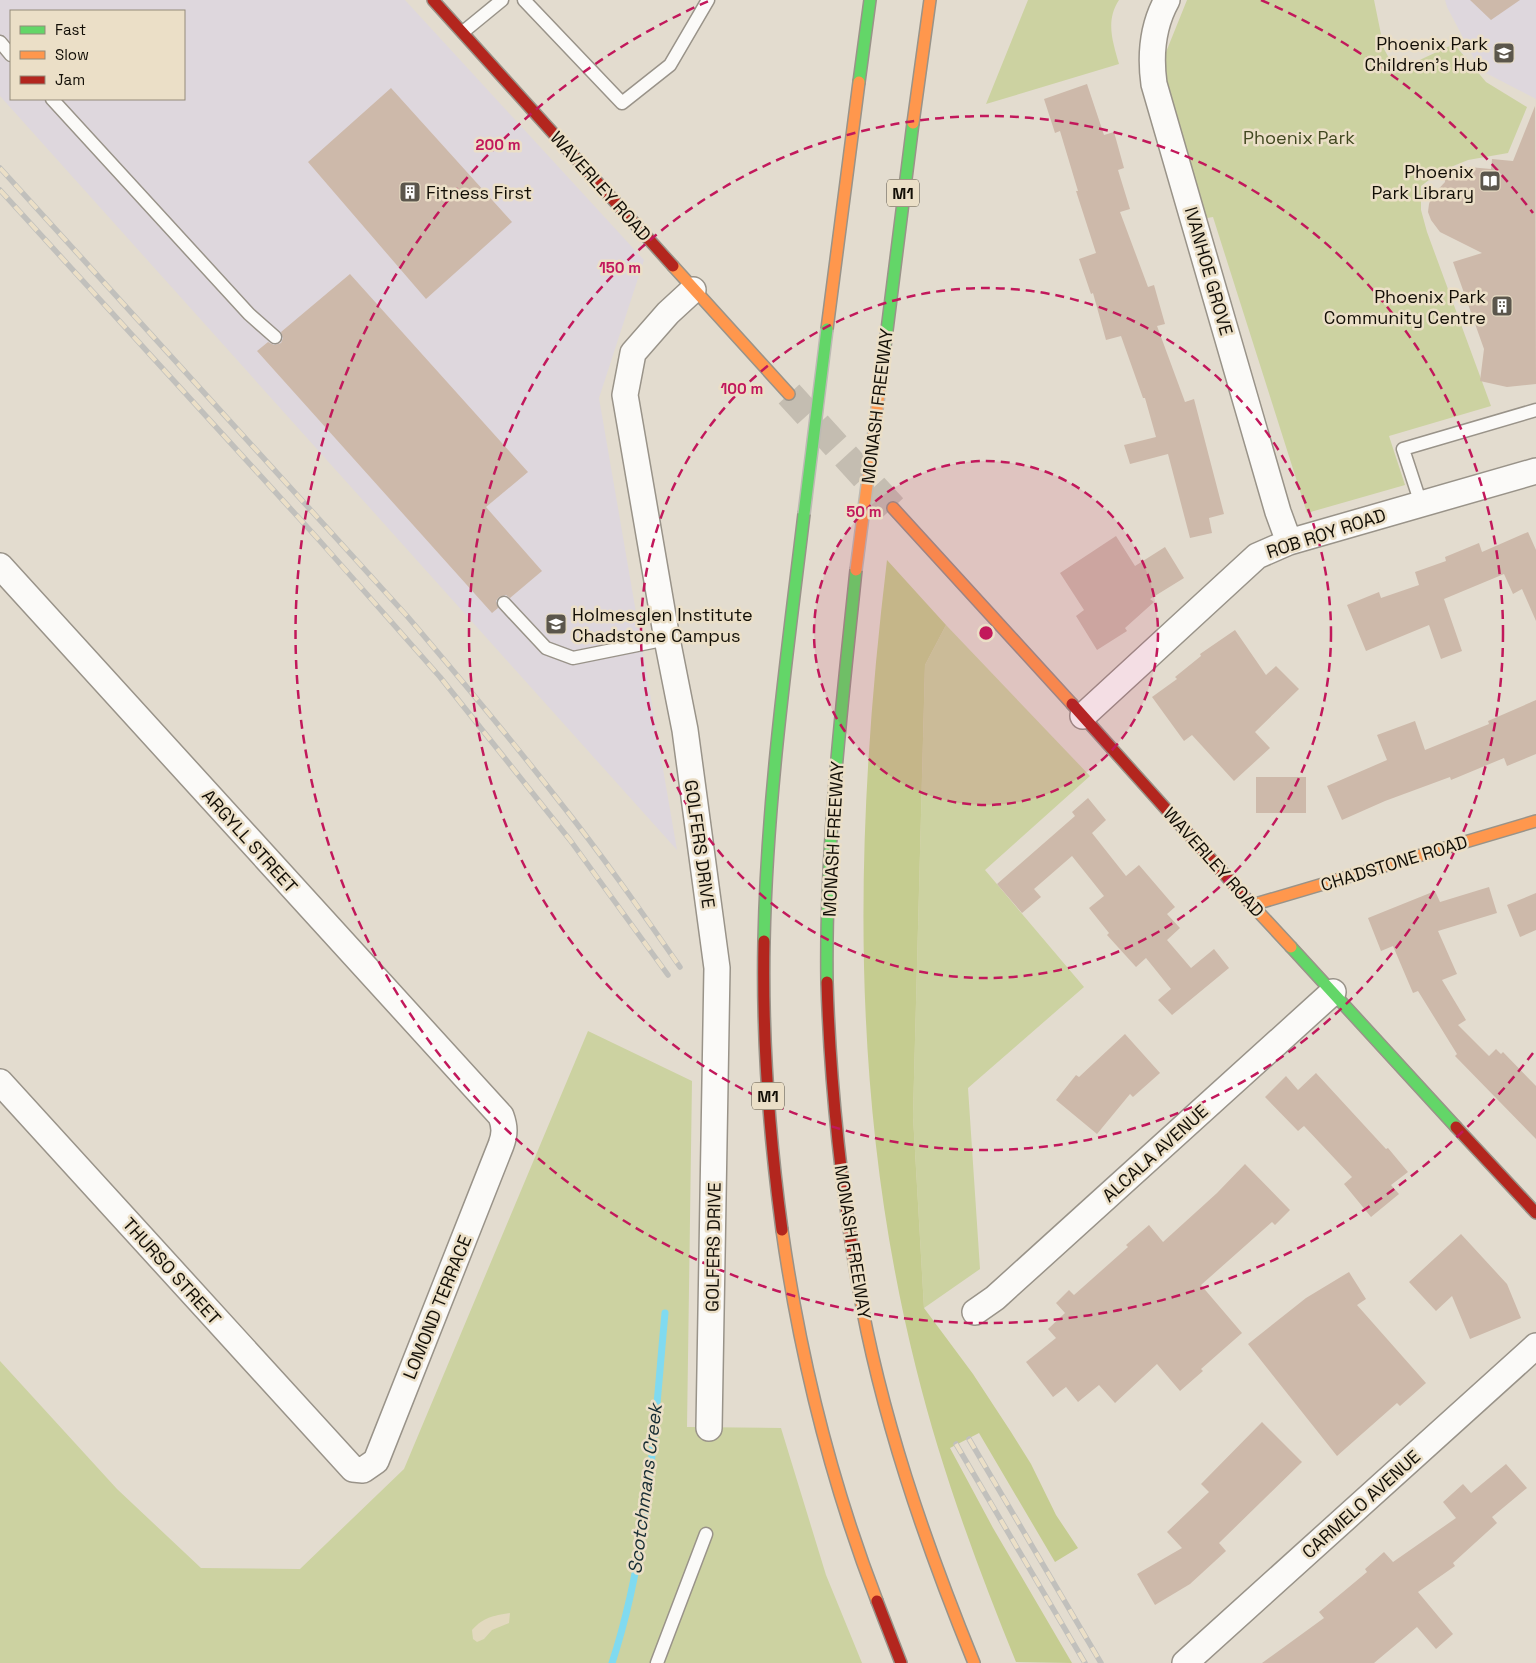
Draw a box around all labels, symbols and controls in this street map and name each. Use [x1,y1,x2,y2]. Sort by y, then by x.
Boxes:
legend [10,10,185,100]
text: Fast [55,20,86,39]
place label: Phoenix Park Children's Hub [1364,32,1488,76]
school or university icon: Phoenix Park Children's Hub [1492,41,1516,65]
text: Slow [55,45,89,64]
text: Jam [55,70,85,89]
street label: WAVERLEY ROAD [546,126,656,246]
park label: Phoenix Park [1243,126,1355,149]
text: 200 m [476,135,520,154]
place label: Phoenix Park Library [1371,160,1474,204]
library icon: Phoenix Park Library [1478,169,1502,193]
building icon: Fitness First [398,180,422,204]
road number: M1 [887,180,919,207]
place label: Fitness First [426,181,532,204]
street label: IVANHOE GROVE [1180,204,1238,338]
text: 150 m [599,258,641,277]
place label: Phoenix Park Community Centre [1324,285,1486,329]
building icon: Phoenix Park Community Centre [1490,294,1514,318]
street label: MONASH FREEWAY [856,327,898,485]
text: 100 m [721,379,763,398]
text: 50 m [846,502,882,521]
street label: ROB ROY ROAD [1263,503,1389,563]
place label: Holmesglen Institute Chadstone Campus [572,603,753,647]
school or university icon: Holmesglen Institute Chadstone Campus [544,612,568,636]
centre of rings [977,624,995,642]
street label: MONASH FREEWAY [817,761,849,917]
street label: GOLFERS DRIVE [680,778,720,910]
street label: ARGYLL STREET [197,784,303,898]
street label: WAVERLEY ROAD [1159,802,1269,922]
street label: CHADSTONE ROAD [1318,830,1470,896]
road number: M1 [752,1082,784,1110]
street label: ALCALA AVENUE [1097,1099,1213,1207]
street label: MONASH FREEWAY [829,1163,877,1321]
street label: GOLFERS DRIVE [700,1182,726,1312]
street label: THURSO STREET [118,1213,227,1330]
street label: LOMOND TERRACE [398,1232,476,1382]
water label: Scotchmans Creek [622,1400,668,1576]
street label: CARMELO AVENUE [1297,1445,1425,1563]

